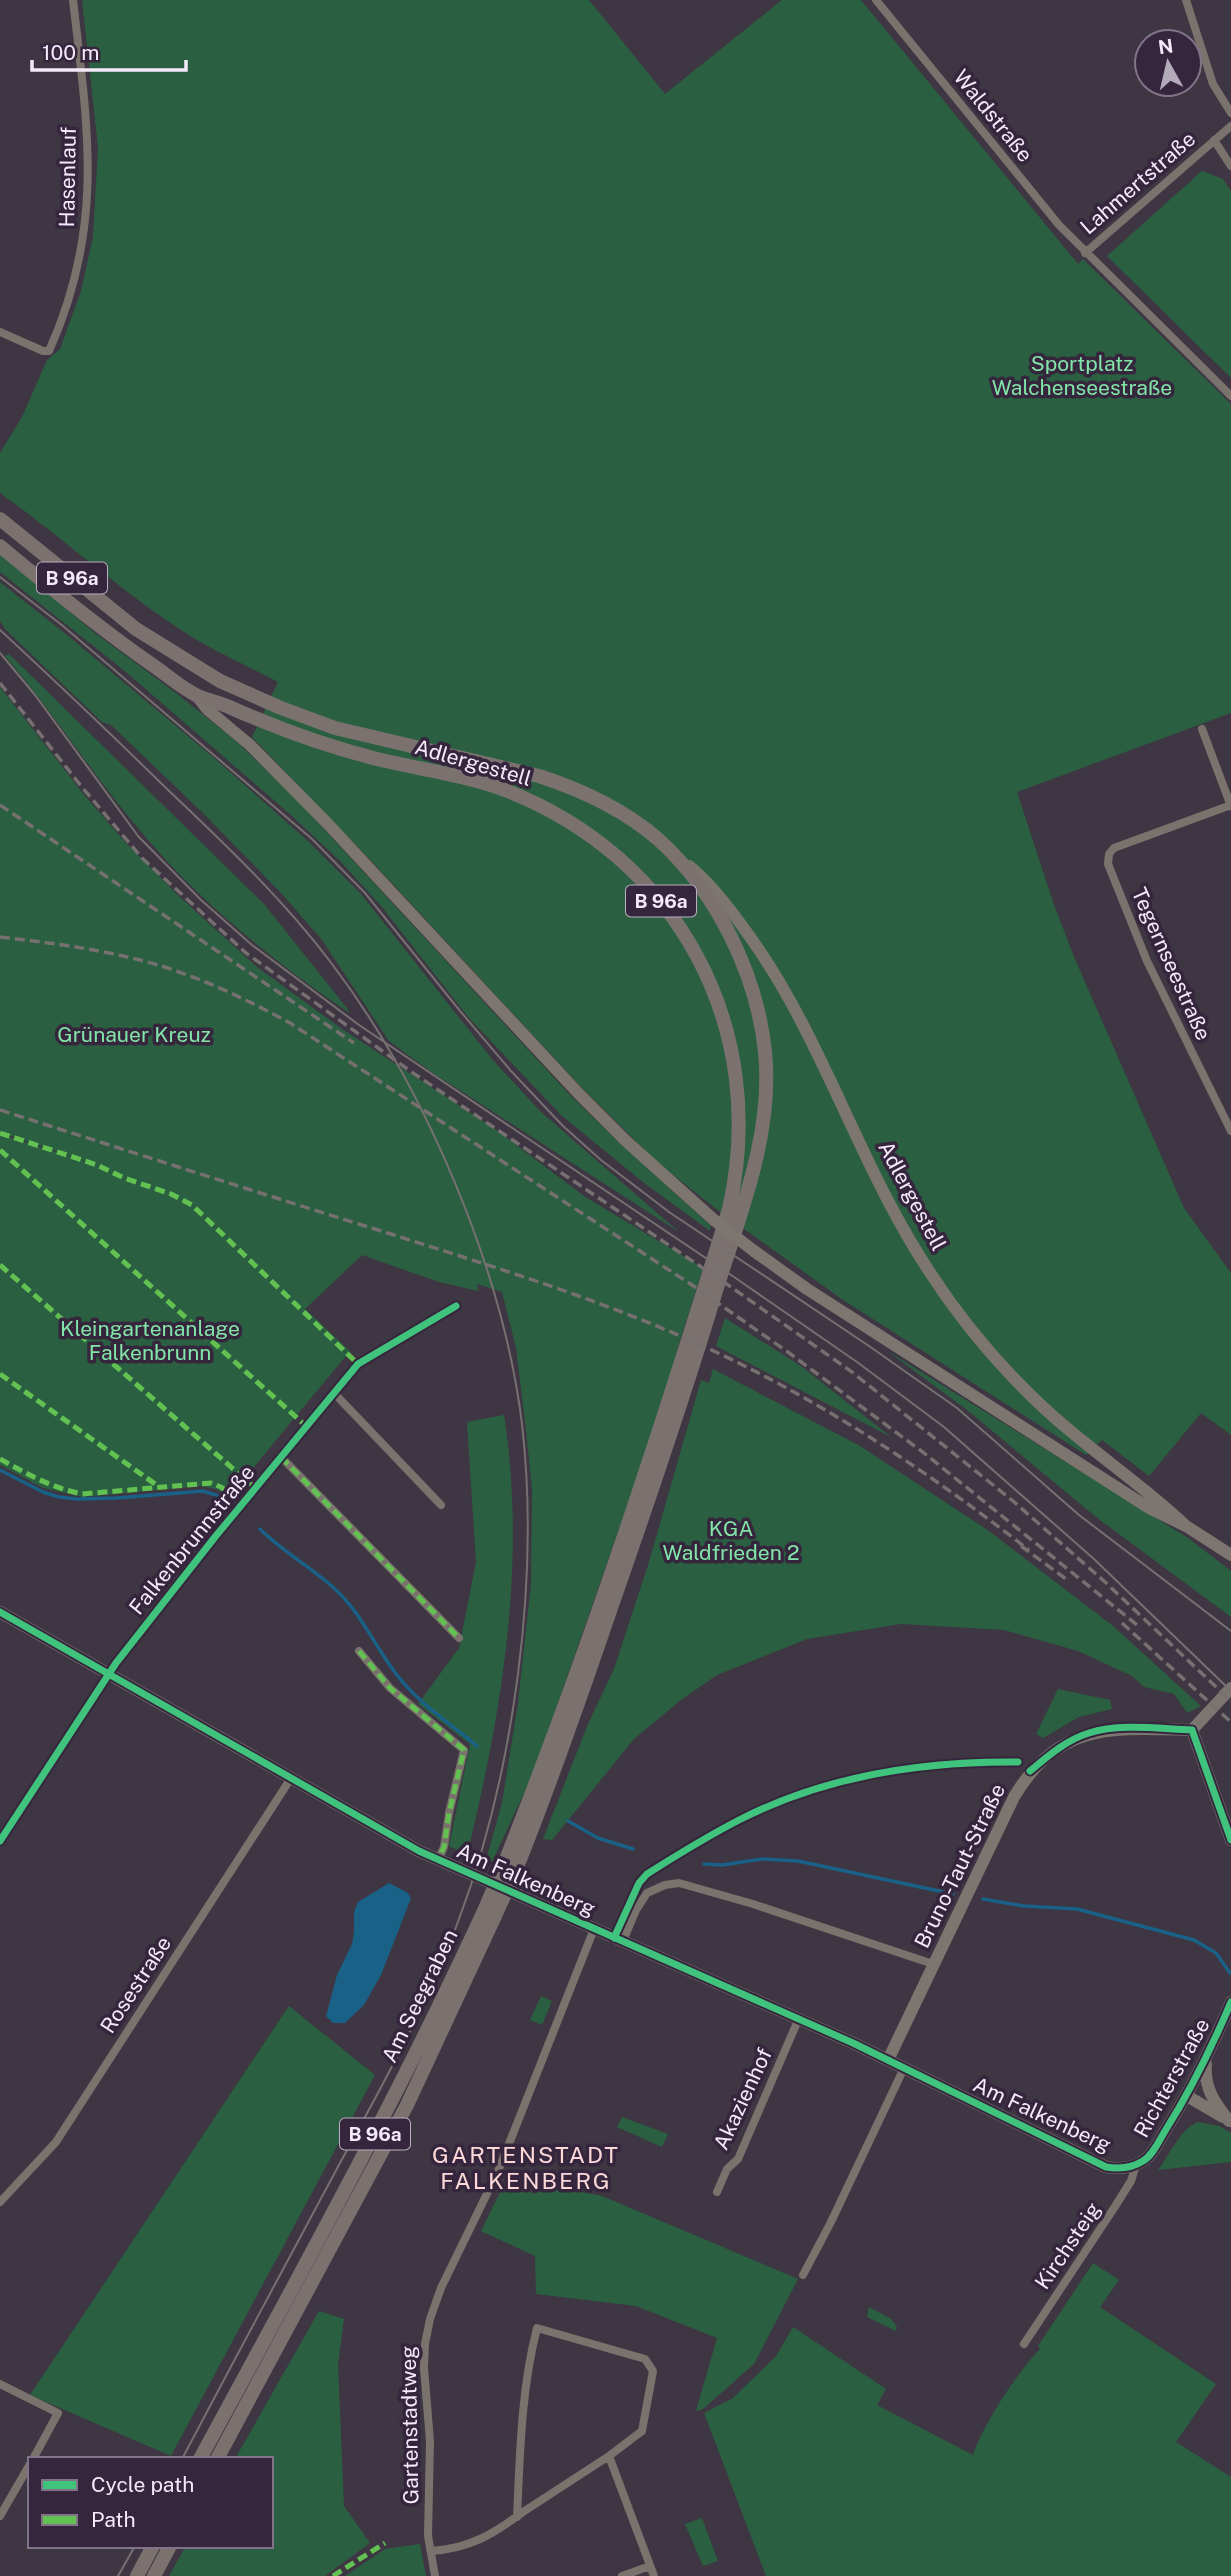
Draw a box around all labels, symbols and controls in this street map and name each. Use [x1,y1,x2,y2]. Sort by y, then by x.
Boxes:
scale bar [32,28,186,72]
north arrow [1133,28,1203,98]
text: N [1157,34,1175,58]
text: 100 m [42,40,99,65]
street label: Waldstraße [949,65,1038,167]
street label: Lahmertstraße [1075,126,1200,239]
street label: Hasenlauf [54,127,81,227]
park label: Sportplatz Walchenseestraße [992,351,1172,400]
road number: B 96a [37,562,107,594]
street label: Adlergestell [412,734,534,791]
street label: Tegernseestraße [1127,884,1216,1044]
road number: B 96a [626,886,696,917]
park label: Grünauer Kreuz [57,1022,211,1047]
street label: Adlergestell [873,1137,952,1255]
park label: Kleingartenanlage Falkenbrunn [60,1316,240,1365]
street label: Falkenbrunnstraße [124,1460,260,1619]
park label: KGA Waldfrieden 2 [663,1516,799,1565]
street label: Bruno-Taut-Straße [909,1780,1010,1952]
street label: Am Falkenberg [453,1838,599,1921]
street label: Am Seegraben [377,1925,463,2066]
street label: Rosestraße [95,1932,176,2038]
street label: Richterstraße [1129,2014,1215,2142]
street label: Akazienhof [708,2044,777,2154]
street label: Am Falkenberg [969,2072,1115,2157]
road number: B 96a [340,2118,410,2150]
district label: GARTENSTADT FALKENBERG [432,2141,620,2194]
street label: Kirchsteig [1029,2198,1106,2294]
street label: Gartenstadtweg [396,2346,423,2504]
legend [28,2457,273,2548]
text: Cycle path [91,2472,194,2497]
text: Path [91,2507,136,2532]

